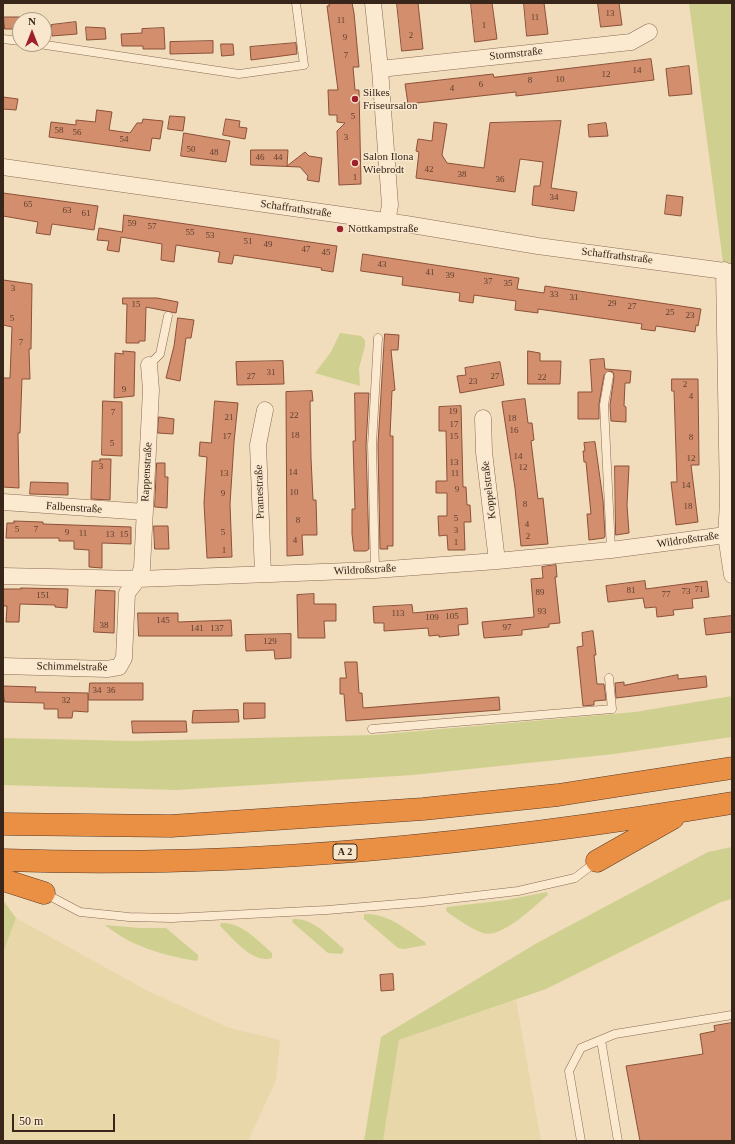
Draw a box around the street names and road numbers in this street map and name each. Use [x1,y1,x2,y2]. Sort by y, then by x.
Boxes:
street label: Stormstraße [489,45,543,63]
street label: Schaffrathstraße [259,197,333,221]
street label: Schaffrathstraße [581,245,653,267]
street label: Rappenstraße [139,442,155,502]
street label: Koppelstraße [479,460,499,520]
street label: Pramestraße [252,465,268,519]
street label: Falbenstraße [46,499,102,517]
street label: Wildroßstraße [656,529,720,551]
street label: Wildroßstraße [333,562,397,578]
street label: Schimmelstraße [36,660,108,674]
road number: A 2 [333,844,357,860]

